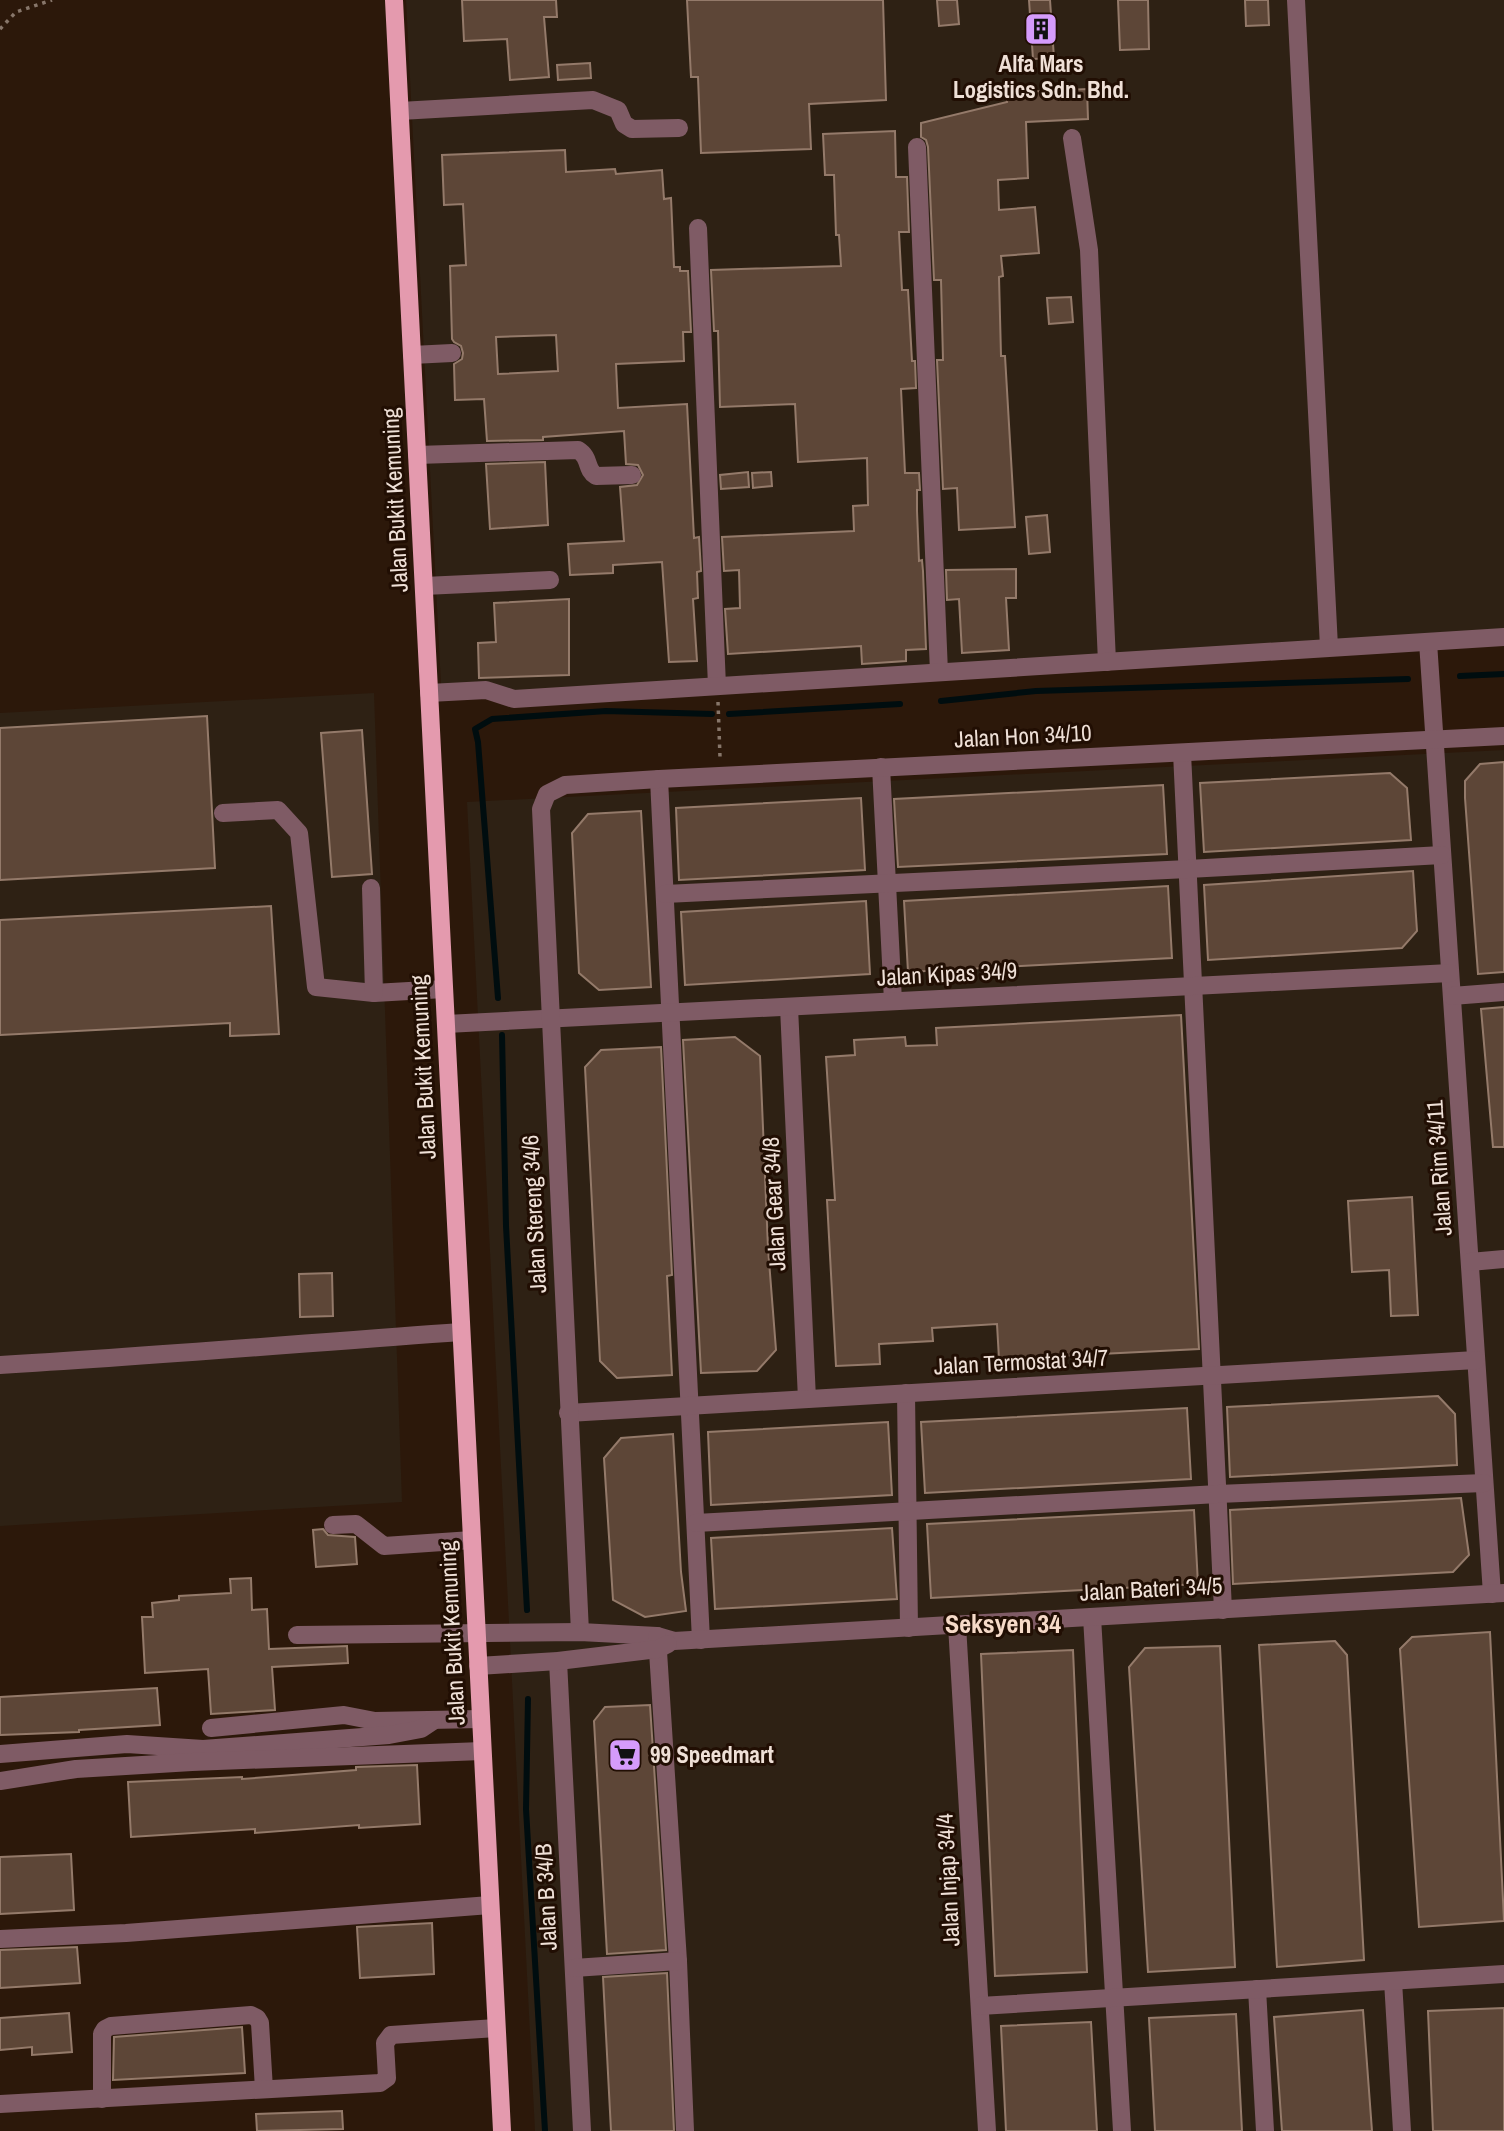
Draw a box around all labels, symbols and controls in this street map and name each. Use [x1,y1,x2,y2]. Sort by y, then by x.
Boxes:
building icon: Alfa Mars Logistics Sdn. Bhd. [1022,10,1060,48]
place label: Alfa Mars Logistics Sdn. Bhd. [953,48,1129,105]
street label: Jalan Bukit Kemuning [374,407,415,593]
street label: Jalan Hon 34/10 [954,716,1092,755]
street label: Jalan Kipas 34/9 [876,954,1018,993]
street label: Jalan Bukit Kemuning [402,974,443,1160]
street label: Jalan Rim 34/11 [1418,1099,1459,1237]
street label: Jalan Stereng 34/6 [514,1134,553,1294]
street label: Jalan Gear 34/8 [755,1136,792,1272]
street label: Jalan Termostat 34/7 [933,1341,1109,1382]
street label: Jalan Bukit Kemuning [431,1540,472,1726]
street label: Jalan Bateri 34/5 [1079,1569,1223,1608]
district label: Seksyen 34 [945,1606,1061,1641]
supermarket icon: 99 Speedmart [606,1736,644,1774]
place label: 99 Speedmart [650,1739,774,1770]
street label: Jalan Injap 34/4 [929,1812,966,1947]
street label: Jalan B 34/B [527,1843,564,1951]

